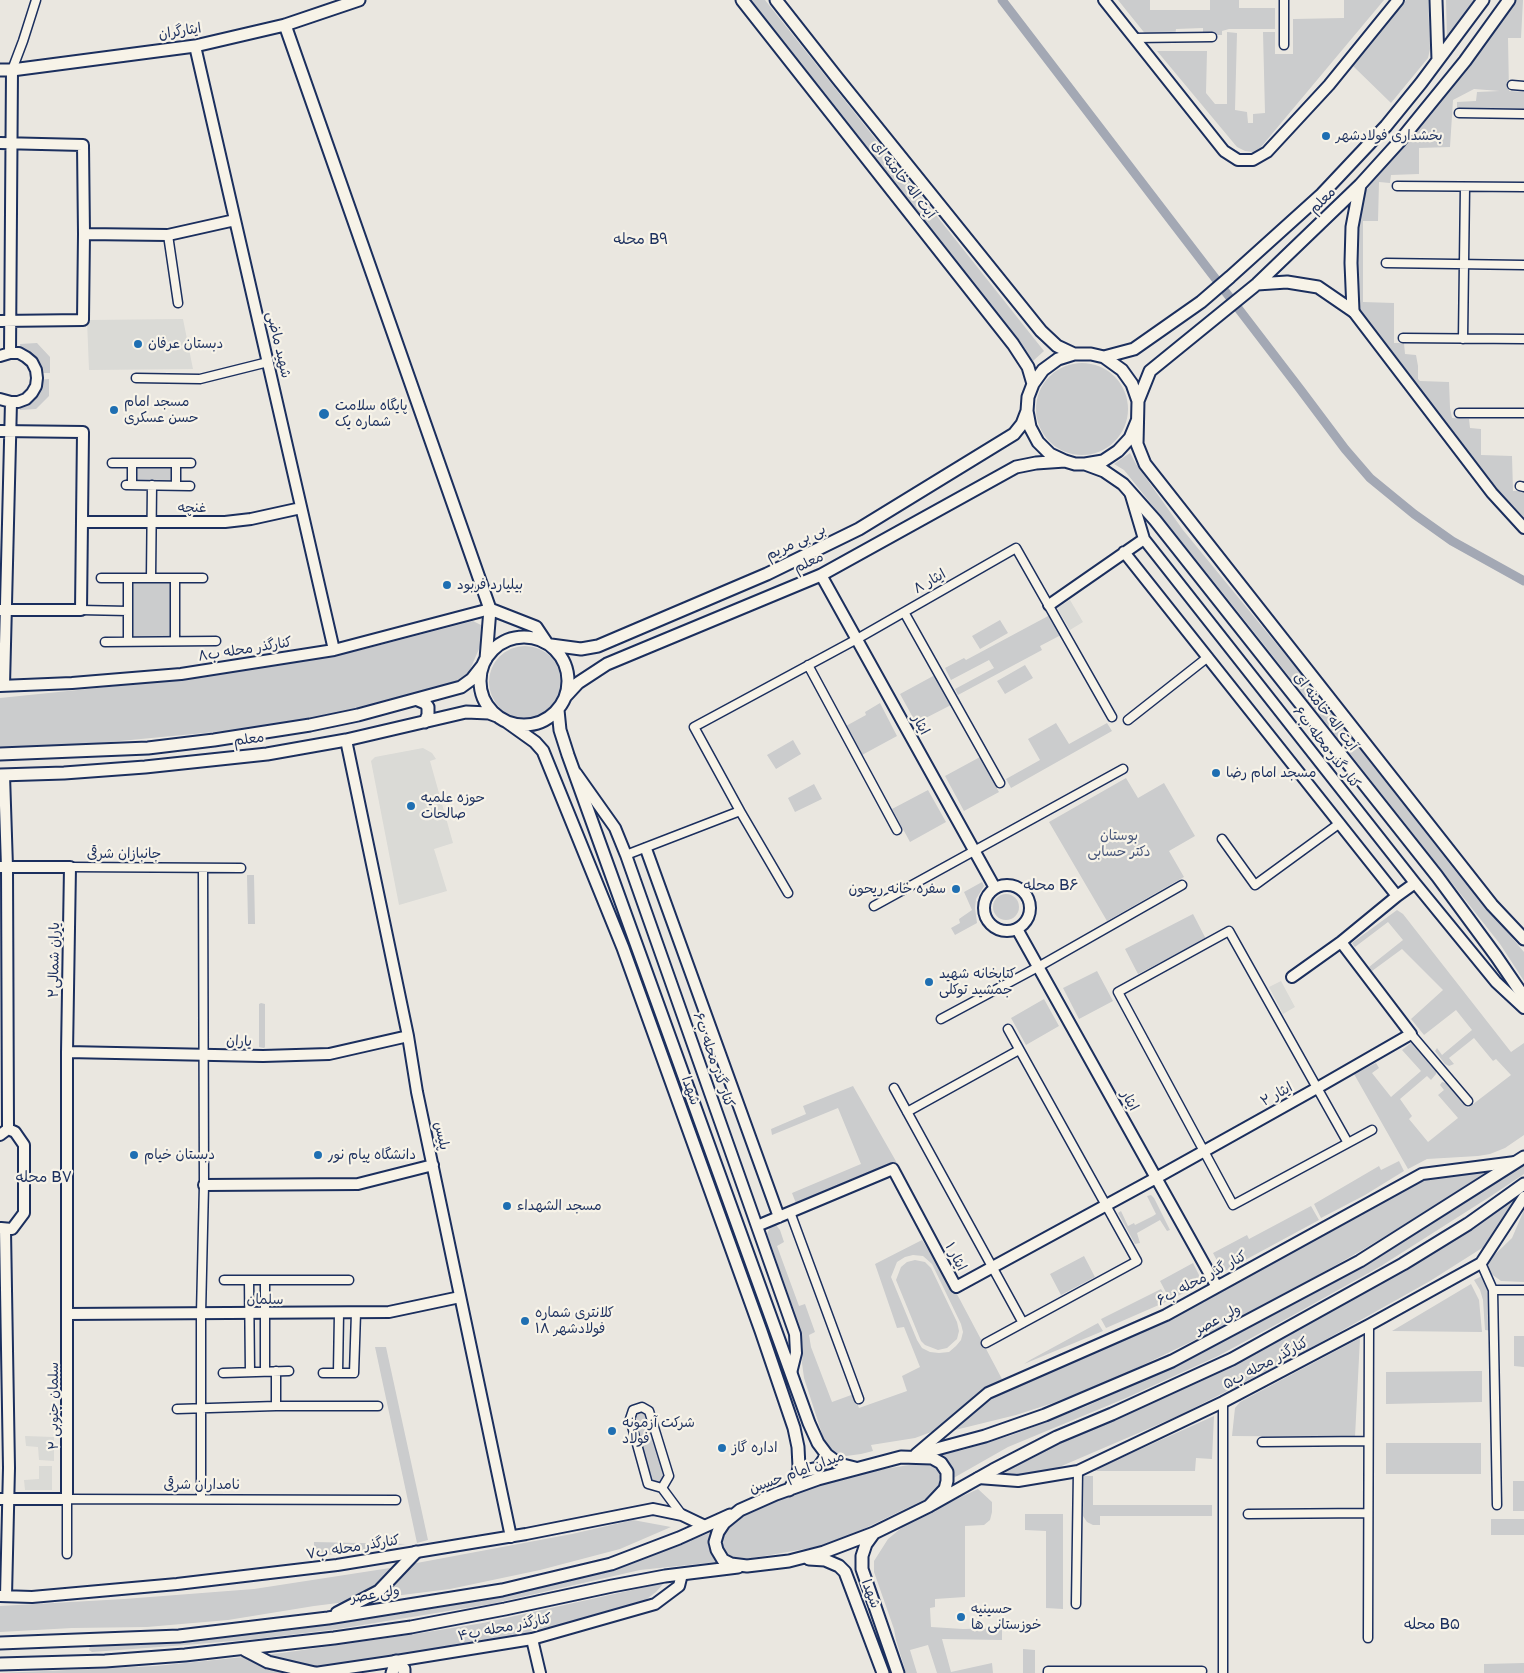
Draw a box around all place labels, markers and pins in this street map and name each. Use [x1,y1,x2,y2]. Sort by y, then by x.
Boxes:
place label: بخشداری فولادشهر [1336,128,1443,144]
marker: بخشداری فولادشهر [1320,130,1332,142]
place label: دبستان عرفان [148,336,223,352]
marker: دبستان عرفان [132,338,144,350]
place label: مسجد امام حسن عسکری [124,394,199,427]
place label: پایگاه سلامت شماره یک [335,398,408,431]
marker: مسجد امام حسن عسکری [108,404,120,416]
marker: پایگاه سلامت شماره یک [317,407,331,421]
place label: بیلیارد فربود [457,577,523,593]
marker: بیلیارد فربود [441,579,453,591]
place label: مسجد امام رضا [1226,765,1316,781]
marker: مسجد امام رضا [1210,767,1222,779]
place label: حوزه علمیه صالحات [421,790,485,822]
marker: حوزه علمیه صالحات [405,800,417,812]
place label: سفره خانه ریحون [849,881,946,897]
marker: سفره خانه ریحون [950,883,962,895]
place label: کتابخانه شهید جمشید توکلی [939,966,1016,999]
marker: کتابخانه شهید جمشید توکلی [923,976,935,988]
place label: دبستان خیام [144,1147,215,1163]
place label: دانشگاه پیام نور [328,1147,416,1163]
marker: دبستان خیام [128,1149,140,1161]
marker: دانشگاه پیام نور [312,1149,324,1161]
place label: مسجد الشهداء [517,1198,602,1214]
marker: مسجد الشهداء [501,1200,513,1212]
place label: کلانتری شماره ۱۸ فولادشهر [535,1305,614,1338]
marker: کلانتری شماره ۱۸ فولادشهر [519,1315,531,1327]
place label: شرکت آزمونه فولاد [622,1415,695,1448]
marker: شرکت آزمونه فولاد [606,1425,618,1437]
place label: اداره گاز [732,1440,778,1456]
marker: اداره گاز [716,1442,728,1454]
place label: حسینیه خوزستانی ها [971,1601,1041,1634]
marker: حسینیه خوزستانی ها [955,1611,967,1623]

